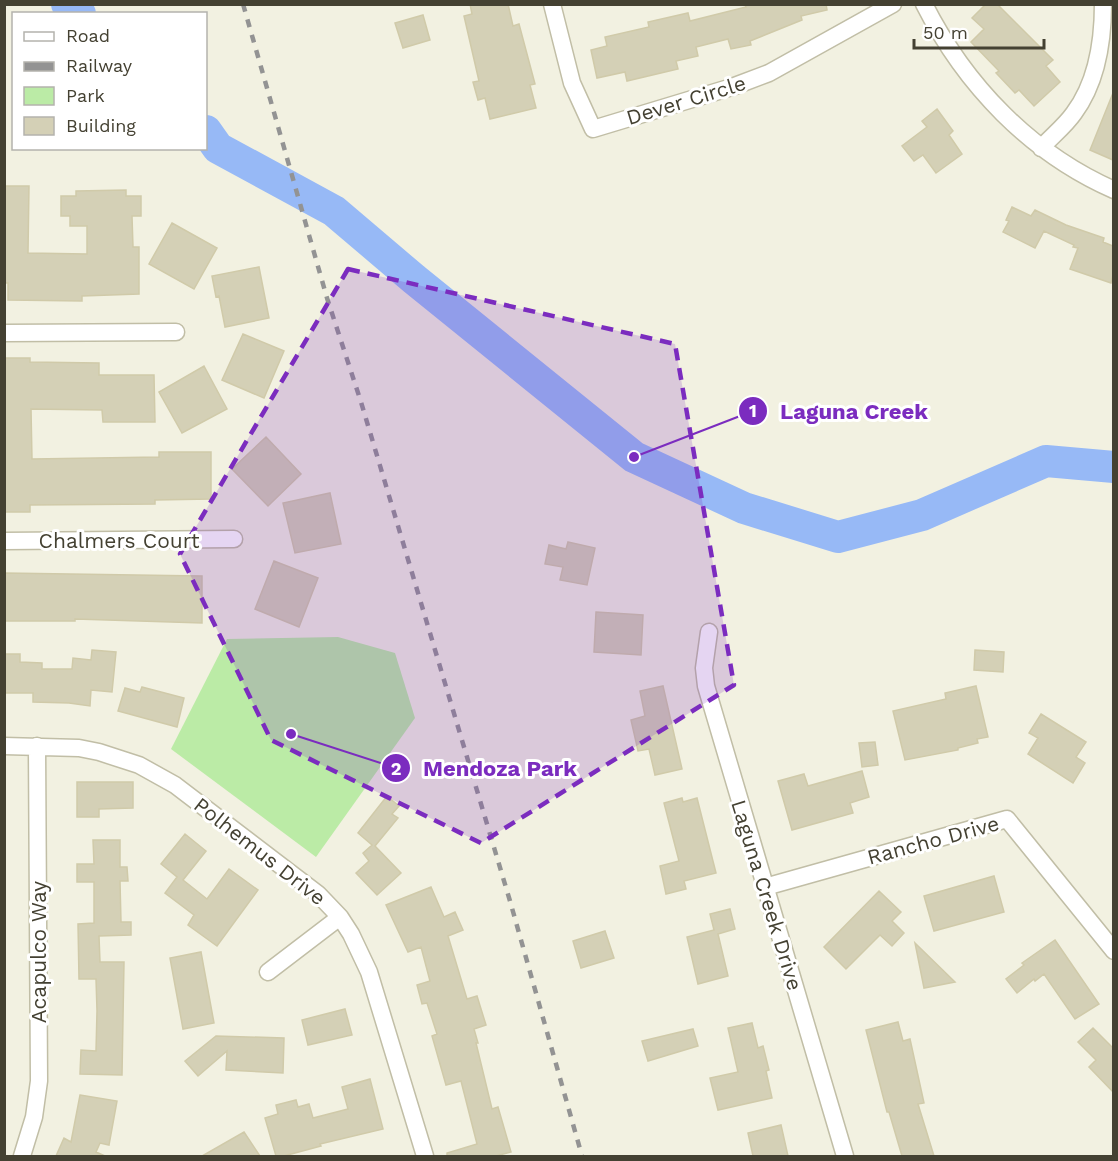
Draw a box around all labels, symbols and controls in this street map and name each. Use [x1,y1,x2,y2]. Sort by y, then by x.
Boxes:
legend [12,12,207,150]
scale bar [914,12,1044,50]
text: 50 m [923,22,968,43]
text: Road [66,25,110,46]
text: Railway [66,55,133,76]
street label: Dever Circle [623,70,749,130]
text: Park [66,85,105,106]
text: Building [66,115,136,136]
callout: Laguna Creek [738,391,940,431]
text: Laguna Creek [780,399,928,424]
text: 1 [749,400,757,421]
street label: Chalmers Court [39,528,200,553]
callout: Mendoza Park [381,748,589,788]
text: Mendoza Park [423,756,577,781]
text: 2 [391,758,401,779]
street label: Polhemus Drive [189,792,331,910]
street label: Laguna Creek Drive [726,797,808,993]
street label: Rancho Drive [864,810,1002,870]
street label: Acapulco Way [26,881,51,1023]

